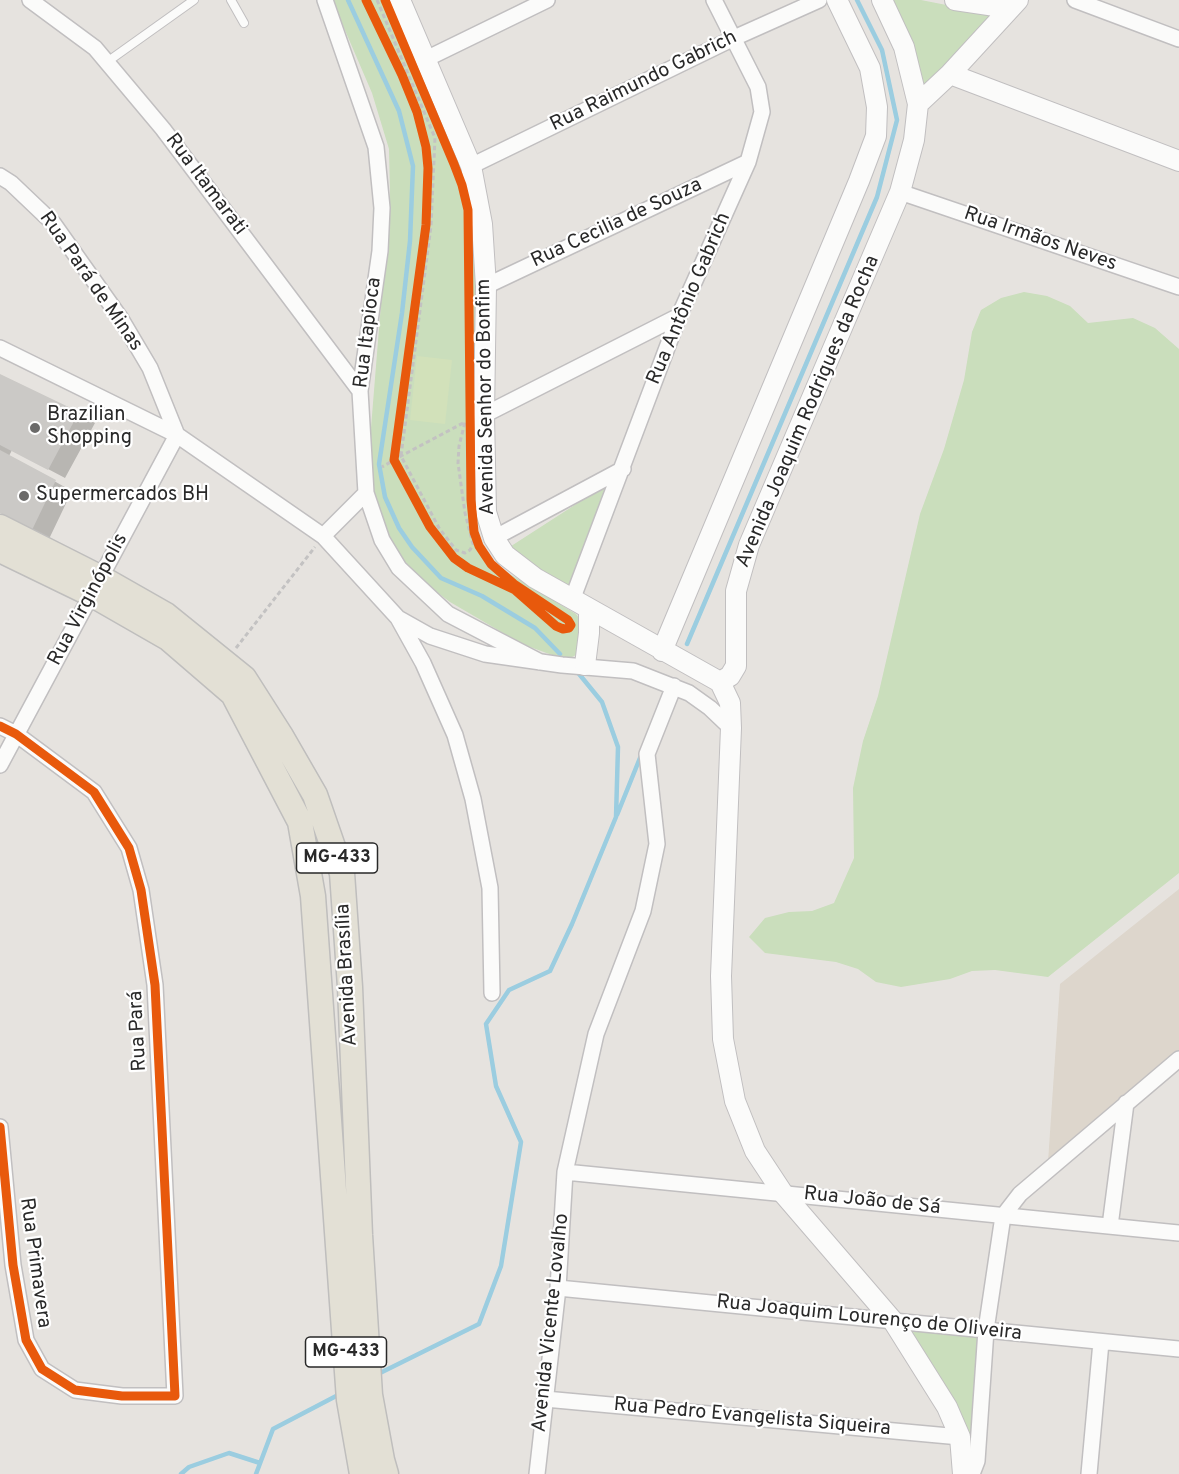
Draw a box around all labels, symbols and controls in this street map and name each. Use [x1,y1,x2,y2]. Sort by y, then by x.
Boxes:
street label: Rua Raimundo Gabrich [547,26,741,138]
street label: Rua Itamarati [159,129,251,241]
street label: Rua Cecilia de Souza [528,174,706,274]
street label: Rua Irmãos Neves [960,203,1120,277]
street label: Rua Pará de Minas [33,208,147,356]
street label: Rua Antônio Gabrich [643,209,737,389]
street label: Avenida Joaquim Rodrigues da Rocha [732,252,886,572]
street label: Rua Itapioca [350,276,388,390]
street label: Avenida Senhor do Bonfim [473,278,501,516]
place label: Brazilian Shopping [47,404,132,451]
marker: Brazilian Shopping [28,421,42,435]
place label: Supermercados BH [36,484,209,508]
marker: Supermercados BH [17,489,31,503]
street label: Rua Virginópolis [44,530,134,670]
road number: MG-433 [296,843,378,873]
street label: Avenida Brasília [332,903,364,1047]
street label: Rua Pará [125,990,153,1072]
street label: Rua João de Sá [802,1183,942,1221]
street label: Rua Primavera [13,1196,55,1330]
street label: Avenida Vicente Lovalho [529,1212,575,1434]
street label: Rua Joaquim Lourenço de Oliveira [715,1291,1023,1347]
road number: MG-433 [306,1337,386,1367]
street label: Rua Pedro Evangelista Siqueira [612,1394,892,1442]

